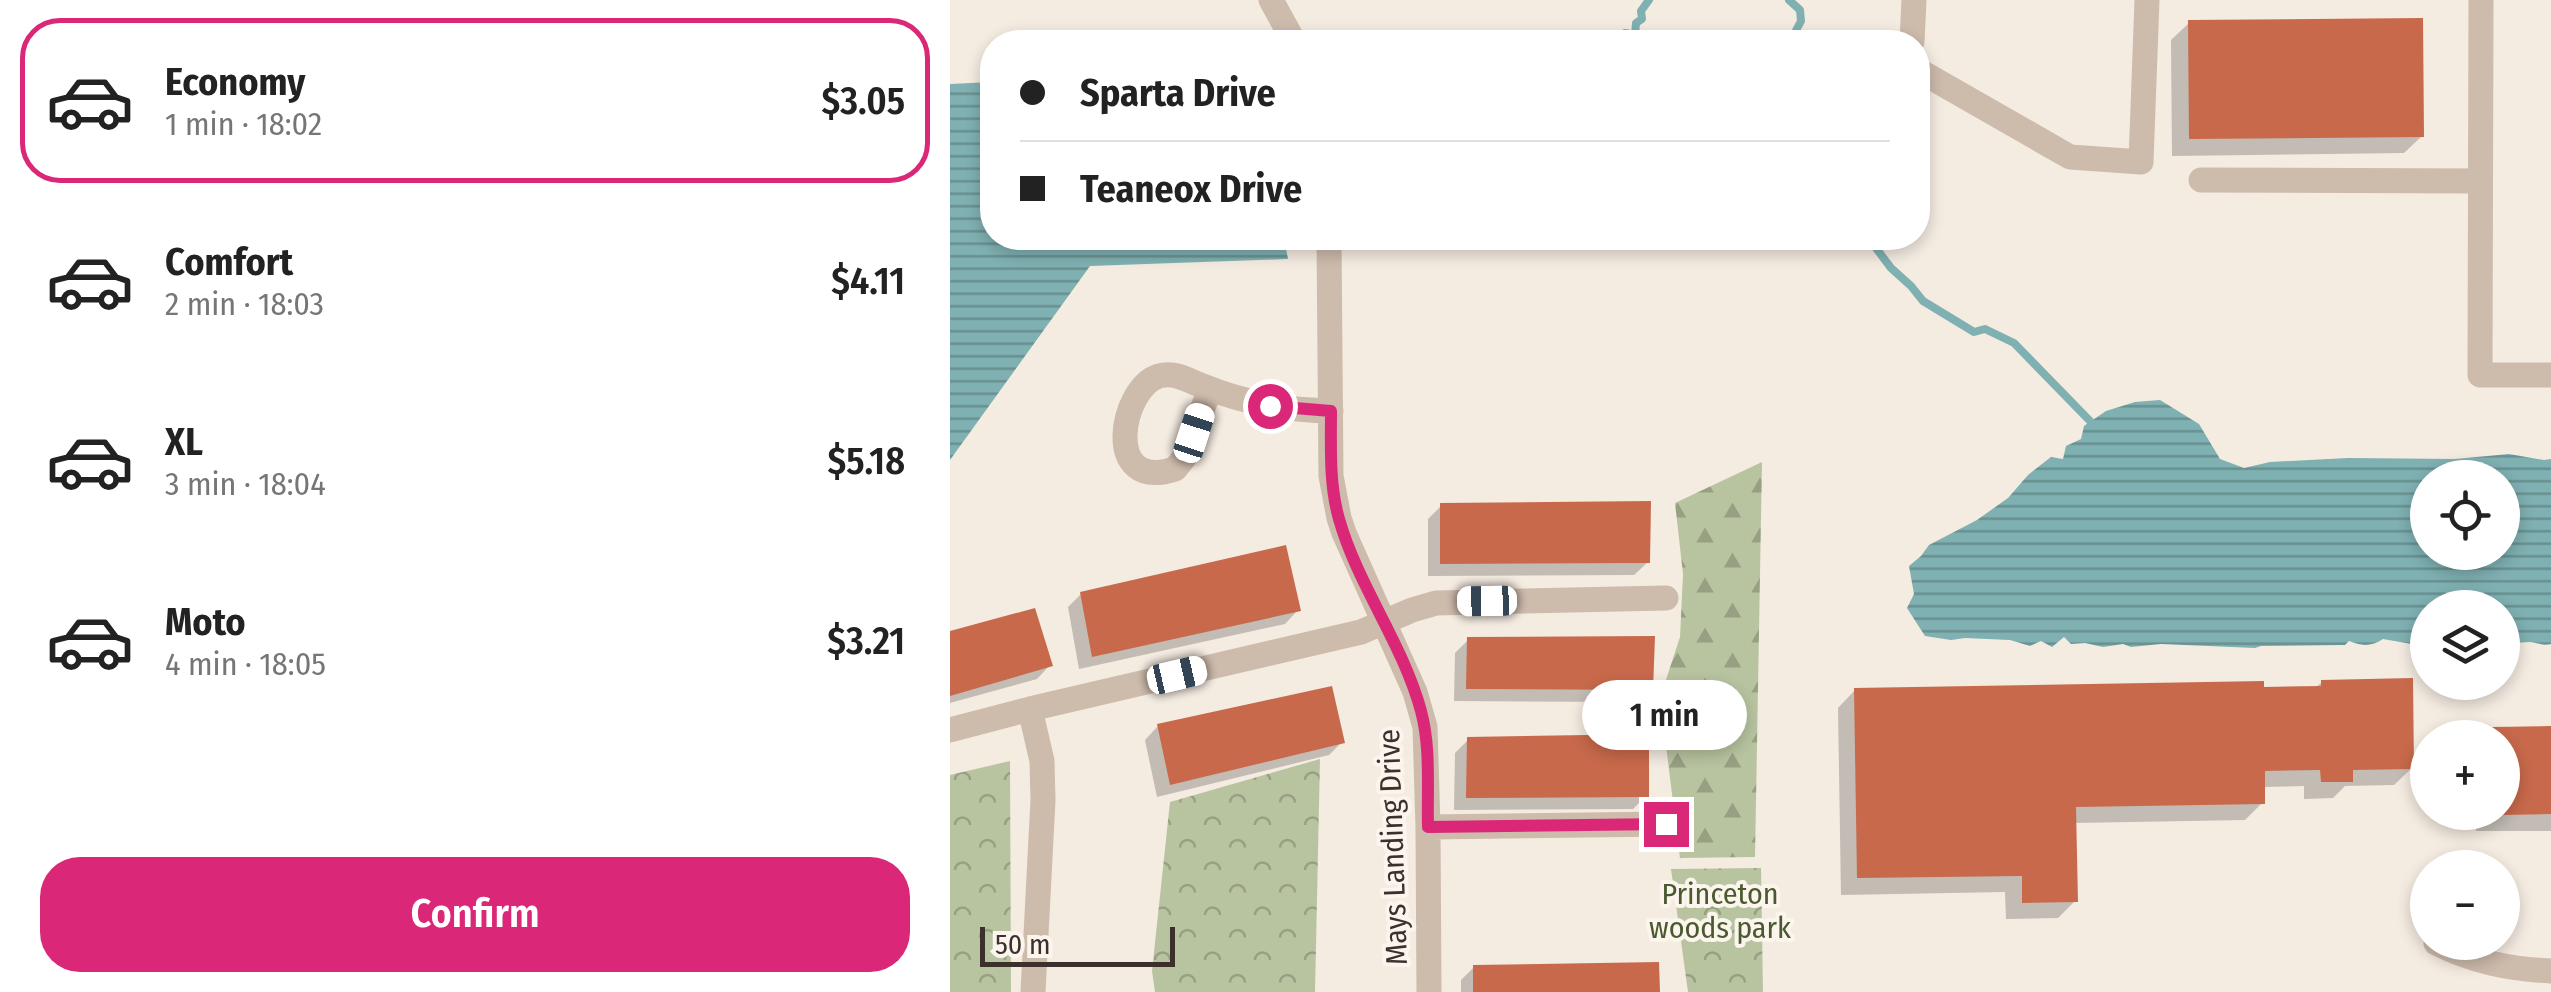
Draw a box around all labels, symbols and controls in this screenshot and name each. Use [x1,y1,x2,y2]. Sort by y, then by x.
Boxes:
icon: car [45,56,135,146]
text: Economy [165,59,305,105]
text: Sparta Drive [1080,70,1276,116]
text: $3.05 [821,78,905,124]
text: 1 min · 18:02 [165,105,322,143]
text: Teaneox Drive [1080,166,1302,212]
icon: car [45,236,135,326]
text: Comfort [165,239,293,285]
text: $4.11 [831,258,905,304]
text: 2 min · 18:03 [165,285,324,323]
route start [1248,384,1293,429]
car [1170,400,1218,466]
icon: car [45,416,135,506]
text: XL [165,419,203,465]
text: $5.18 [827,438,905,484]
map controls [2410,460,2520,960]
button: locate [2410,460,2520,570]
text: 3 min · 18:04 [165,465,326,503]
car [1457,585,1517,617]
button: layers [2410,590,2520,700]
icon: car [45,596,135,686]
text: Moto [165,599,246,645]
text: $3.21 [827,618,905,664]
text: 4 min · 18:05 [165,645,326,683]
car [1144,654,1210,696]
callout: 1 min [1584,679,1748,749]
text: 1 min [1630,696,1699,734]
button: + [2410,720,2520,830]
street label: Mays Landing Drive [1371,728,1415,966]
route end [1644,802,1689,847]
button: − [2410,850,2520,960]
button: Confirm [40,857,910,972]
park label: Princeton woods park [1649,876,1791,946]
scale bar [980,922,1175,966]
text: 50 m [995,928,1051,961]

